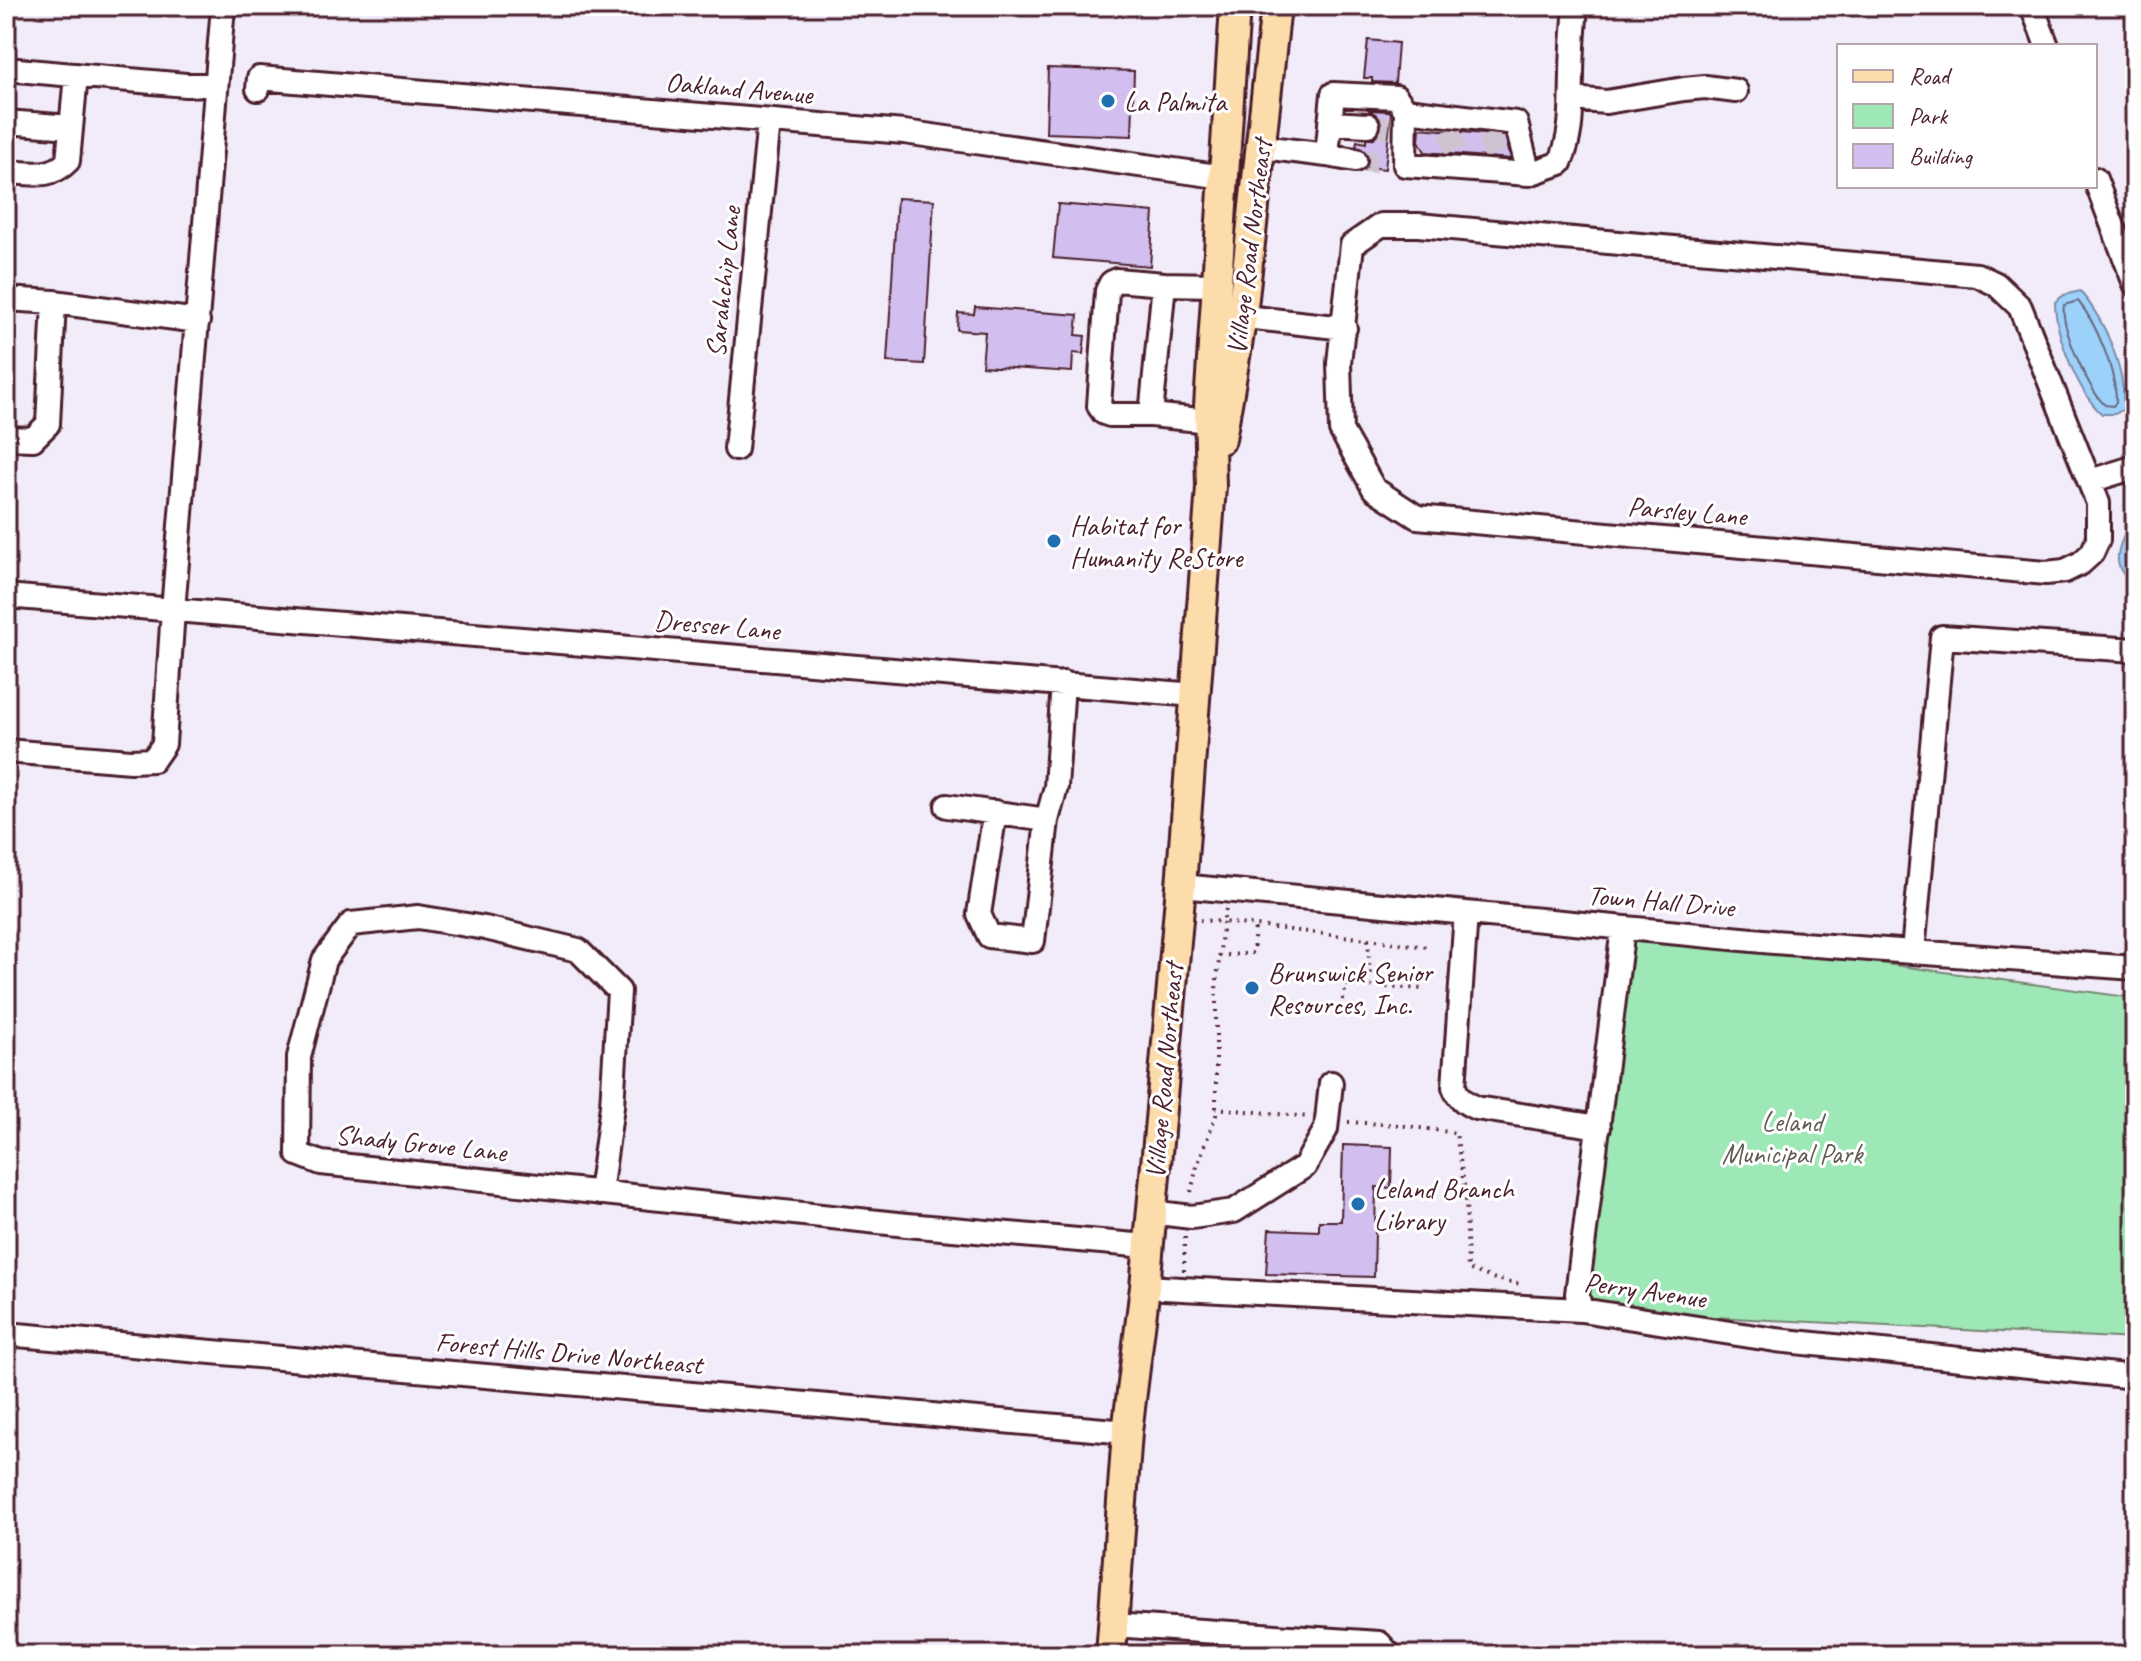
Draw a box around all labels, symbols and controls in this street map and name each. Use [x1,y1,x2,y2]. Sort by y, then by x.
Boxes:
legend [1837,44,2097,188]
text: Road [1909,61,1953,91]
street label: Oakland Avenue [664,64,816,112]
place label: La Palmita [1124,84,1228,119]
marker: La Palmita [1099,92,1117,110]
text: Park [1909,101,1949,131]
street label: Village Road Northeast [1218,134,1280,356]
text: Building [1909,141,1974,171]
street label: Sarahchip Lane [698,203,749,359]
street label: Parsley Lane [1626,488,1750,534]
place label: Habitat for Humanity ReStore [1070,508,1244,575]
marker: Habitat for Humanity ReStore [1045,532,1063,550]
street label: Dresser Lane [653,602,783,648]
street label: Town Hall Drive [1586,877,1738,925]
place label: Brunswick Senior Resources, Inc. [1268,955,1434,1022]
street label: Village Road Northeast [1137,958,1191,1180]
marker: Brunswick Senior Resources, Inc. [1243,979,1261,997]
park label: Leland Municipal Park [1722,1104,1864,1171]
street label: Shady Grove Lane [334,1117,510,1170]
place label: Leland Branch Library [1374,1171,1516,1238]
marker: Leland Branch Library [1349,1195,1367,1213]
street label: Perry Avenue [1582,1264,1710,1316]
street label: Forest Hills Drive Northeast [434,1324,706,1382]

